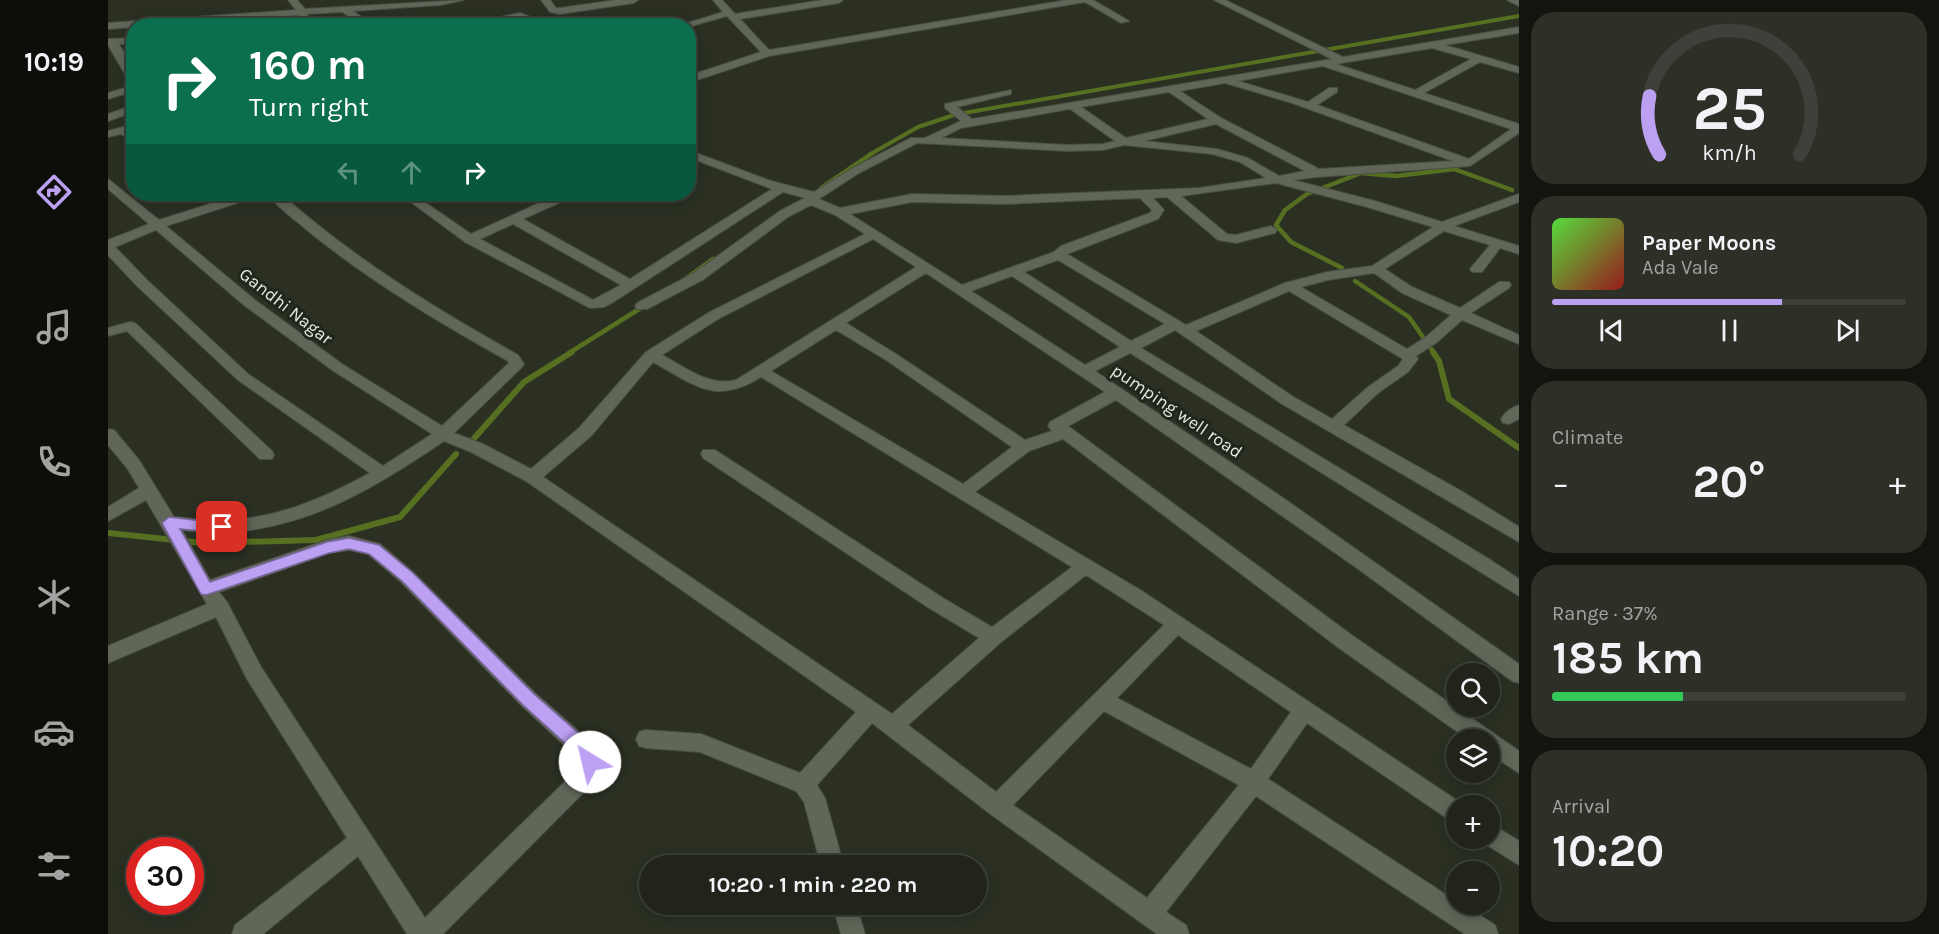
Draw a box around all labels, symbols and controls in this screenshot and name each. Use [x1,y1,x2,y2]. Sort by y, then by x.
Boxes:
text: 160 m [249,40,367,90]
icon: right [150,42,228,120]
text: 10:19 [24,46,84,78]
text: 25 [1692,72,1766,145]
text: Turn right [249,91,369,123]
text: km/h [1702,141,1756,166]
icon: left [332,156,365,189]
icon: ahead [395,156,428,189]
icon: right [458,156,491,189]
icon: directions [33,171,75,213]
text: Paper Moons [1642,230,1776,256]
text: Ada Vale [1642,256,1719,279]
street label: Gandhi Nagar [235,263,337,350]
icon: music [33,306,75,348]
icon: previous [1595,314,1628,347]
icon: pause [1713,314,1746,347]
icon: next [1831,314,1864,347]
street label: pumping well road [1107,359,1247,463]
text: Climate [1552,426,1623,449]
icon: phone [33,441,75,483]
text: 20° [1692,456,1766,508]
text: − [1552,464,1569,502]
text: + [1889,464,1906,502]
pin [196,501,247,552]
icon: arrive [205,510,238,543]
icon: climate [33,576,75,618]
text: Range · 37% [1552,602,1658,625]
text: 185 km [1552,632,1704,684]
map controls [1446,663,1500,915]
button: search [1446,663,1500,717]
icon: car [33,711,75,753]
button: layers [1446,729,1500,783]
position arrow [558,730,622,794]
button: + [1446,795,1500,849]
text: Arrival [1552,795,1611,818]
text: 10:20 [1552,825,1664,877]
speed limit sign: 30 [126,837,204,915]
icon: filters [33,845,75,887]
button: − [1446,861,1500,915]
text: 10:20 · 1 min · 220 m [709,872,917,898]

